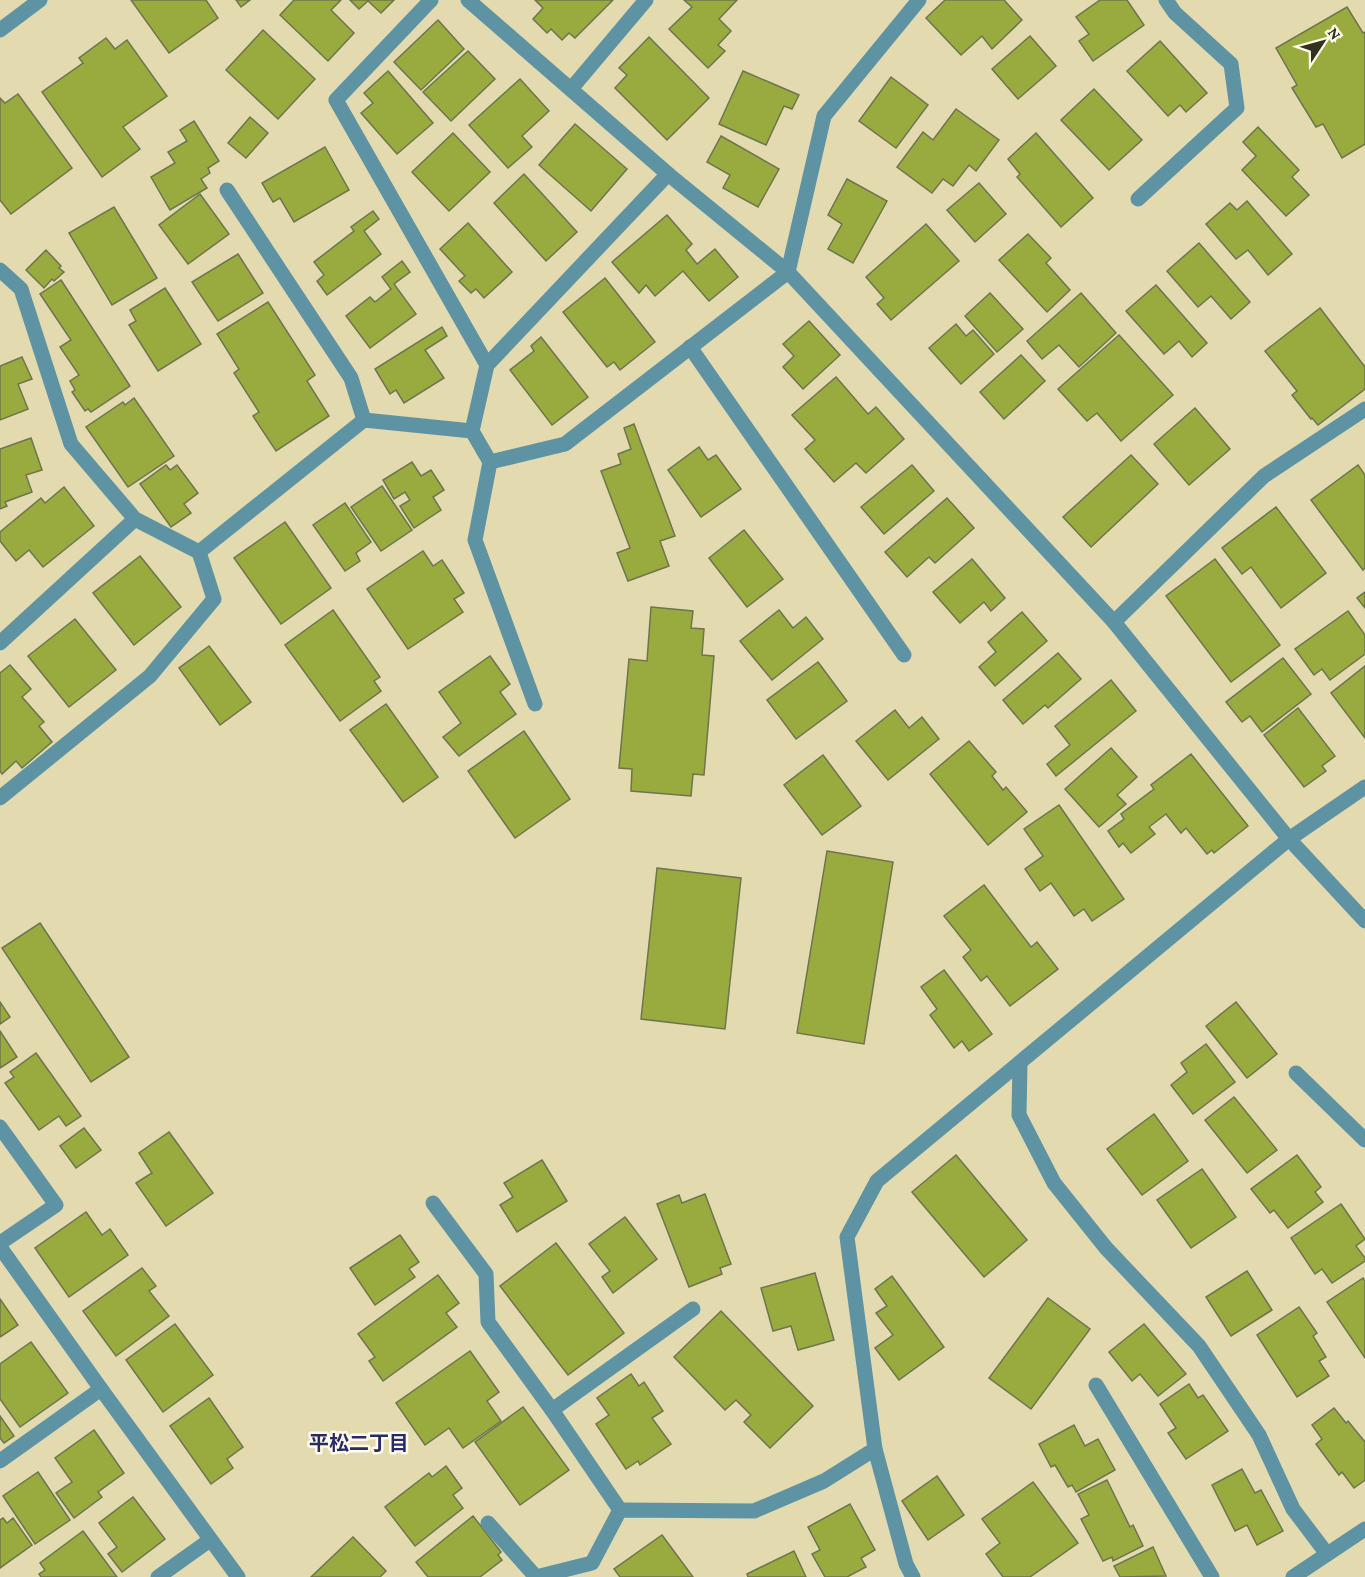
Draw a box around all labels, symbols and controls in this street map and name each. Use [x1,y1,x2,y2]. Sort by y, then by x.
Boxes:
north arrow [1293,12,1353,72]
text: N [1325,24,1345,43]
district label: 平松二丁目 [309,1432,409,1454]

